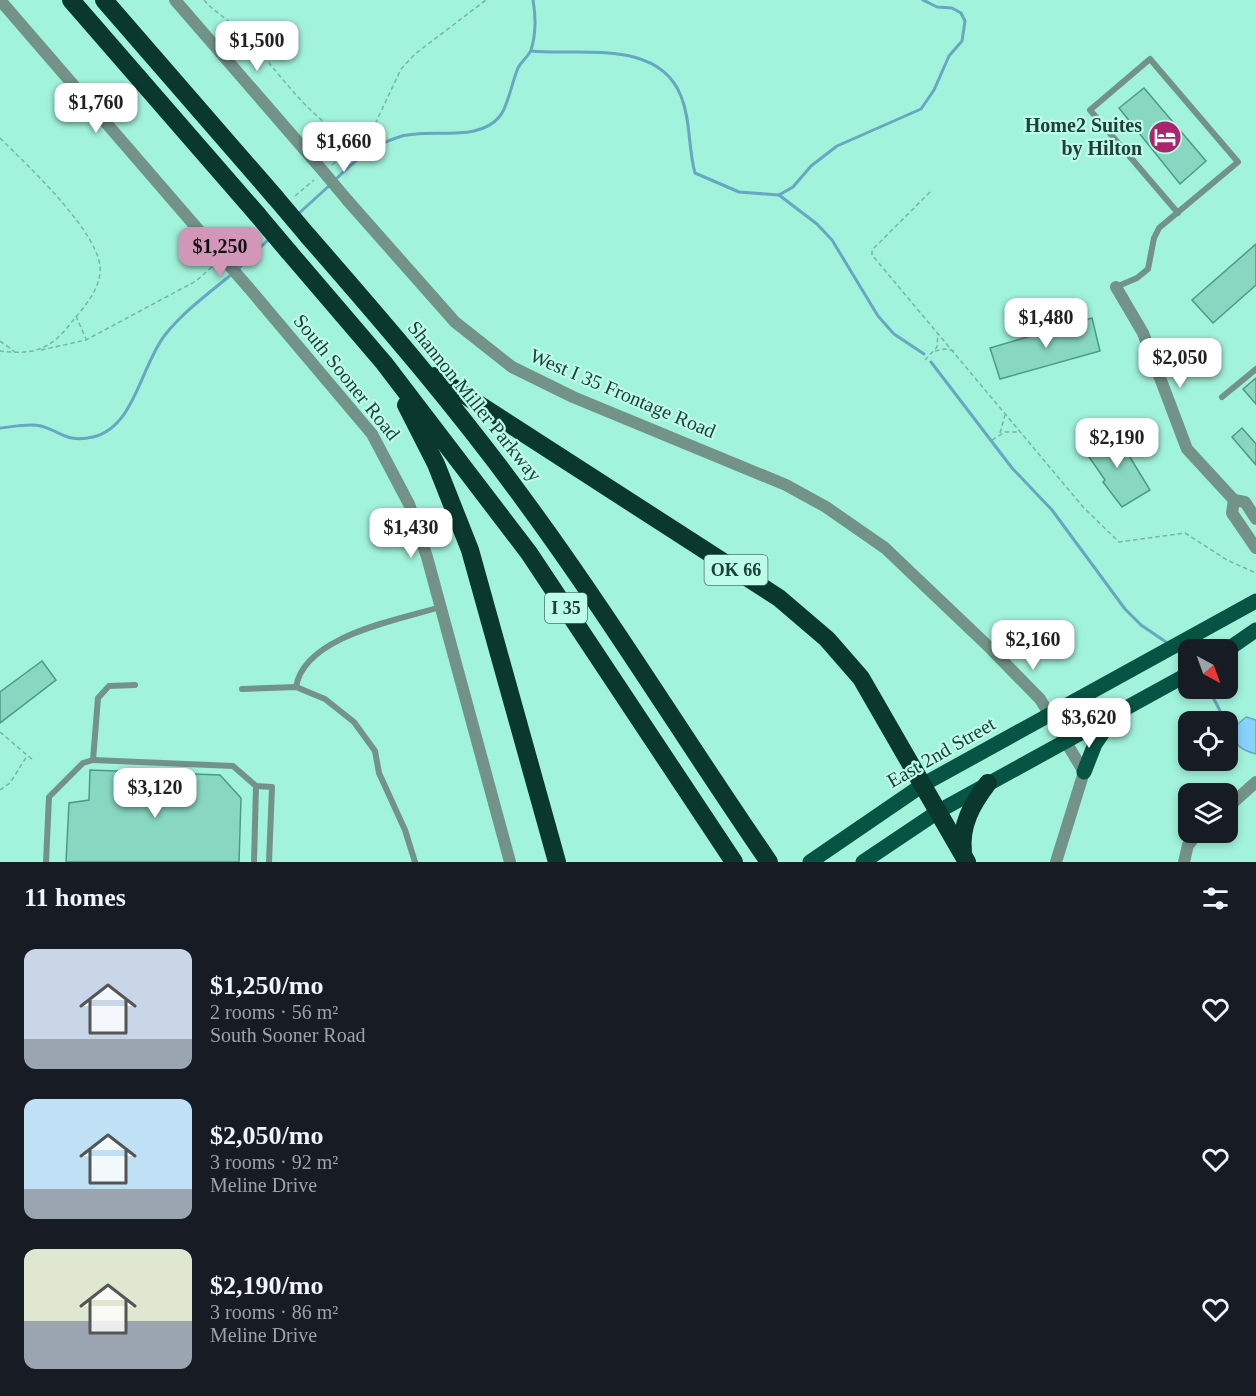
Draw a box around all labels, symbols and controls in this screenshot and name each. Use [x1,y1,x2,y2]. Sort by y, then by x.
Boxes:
pin: $1,500 [208,21,306,72]
text: $1,500 [230,29,285,51]
pin: $1,760 [47,83,145,134]
text: $1,760 [69,91,124,113]
place label: Home2 Suites by Hilton [1025,114,1142,160]
hotel icon: Home2 Suites by Hilton [1147,119,1183,155]
pin: $1,660 [295,122,393,173]
text: $1,660 [317,130,372,152]
pin: $1,250 [171,227,269,278]
text: $1,250 [193,235,248,257]
pin: $1,480 [997,298,1095,349]
text: $1,480 [1019,306,1074,328]
street label: South Sooner Road [290,310,404,444]
street label: Shannon Miller Parkway [403,316,546,486]
pin: $2,050 [1131,338,1229,389]
street label: West I 35 Frontage Road [527,344,719,443]
text: $2,050 [1153,346,1208,368]
pin: $2,190 [1068,418,1166,469]
text: $2,190 [1090,426,1145,448]
pin: $1,430 [362,508,460,559]
text: $1,430 [384,516,439,538]
road number: OK 66 [704,555,768,585]
road number: I 35 [545,593,587,623]
pin: $2,160 [984,620,1082,671]
text: $2,160 [1006,628,1061,650]
north arrow [1178,639,1238,699]
map controls [1178,639,1238,843]
pin: $3,620 [1040,698,1138,749]
text: $3,620 [1062,706,1117,728]
button: locate [1178,711,1238,771]
street label: East 2nd Street [883,712,999,792]
pin: $3,120 [106,768,204,819]
text: $3,120 [128,776,183,798]
button: layers [1178,783,1238,843]
icon: filters [1199,882,1232,915]
text: 11 homes [24,883,126,912]
text: $1,250/mo [210,971,323,1000]
icon: home [72,973,144,1045]
icon: heart [1199,993,1232,1026]
text: 2 rooms · 56 m² [210,1001,338,1023]
text: South Sooner Road [210,1024,366,1046]
text: $2,050/mo [210,1121,323,1150]
icon: home [72,1123,144,1195]
icon: heart [1199,1143,1232,1176]
text: 3 rooms · 92 m² [210,1151,338,1173]
text: Meline Drive [210,1174,317,1196]
text: $2,190/mo [210,1271,323,1300]
icon: home [72,1273,144,1345]
icon: heart [1199,1293,1232,1326]
text: 3 rooms · 86 m² [210,1301,338,1323]
text: Meline Drive [210,1324,317,1346]

